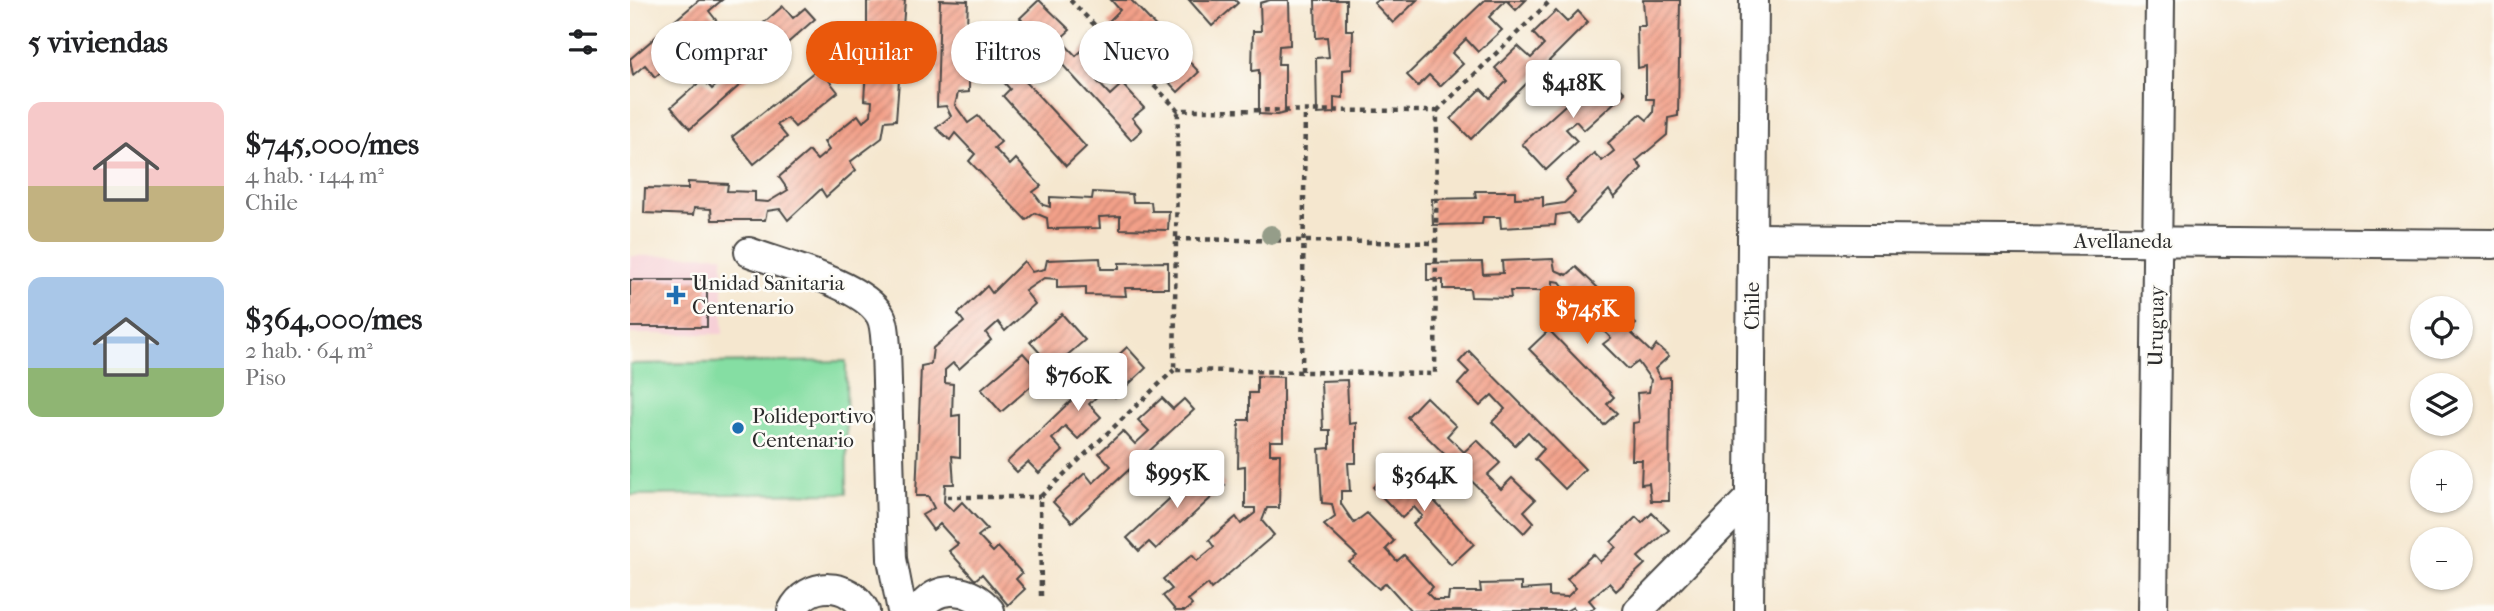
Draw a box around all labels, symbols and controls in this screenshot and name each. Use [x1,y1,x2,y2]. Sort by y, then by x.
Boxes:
chip: Comprar [651,21,792,84]
chip: Alquilar [806,21,937,84]
chip: Filtros [951,21,1065,84]
chip: Nuevo [1079,21,1193,84]
icon: filters [564,23,602,61]
text: 5 viviendas [28,25,168,60]
pin: $418K [1524,60,1622,120]
text: $418K [1542,69,1604,96]
text: $745,000/mes [245,127,419,162]
icon: home [84,130,168,214]
text: 4 hab. · 144 m² [245,162,384,189]
text: Chile [245,189,298,216]
street label: Avellaneda [2073,229,2173,253]
place label: Unidad Sanitaria Centenario [692,271,845,319]
street label: Chile [1740,282,1764,330]
street label: Uruguay [2143,284,2169,367]
marker: Unidad Sanitaria Centenario [666,285,686,305]
pin: $745K [1538,286,1636,346]
text: $745K [1556,295,1618,322]
map controls [2410,296,2473,590]
button: locate [2410,296,2473,359]
text: $364,000/mes [245,302,422,337]
icon: home [84,305,168,389]
text: 2 hab. · 64 m² [245,337,373,364]
pin: $760K [1029,354,1127,413]
text: $760K [1045,362,1111,389]
text: Piso [245,364,286,391]
button: layers [2410,373,2473,436]
place label: Polideportivo Centenario [752,404,873,452]
marker: Polideportivo Centenario [730,420,746,436]
pin: $995K [1128,450,1226,510]
button: + [2410,450,2473,513]
pin: $364K [1375,454,1473,513]
text: $995K [1145,459,1209,486]
text: $364K [1392,462,1456,489]
button: − [2410,527,2473,590]

